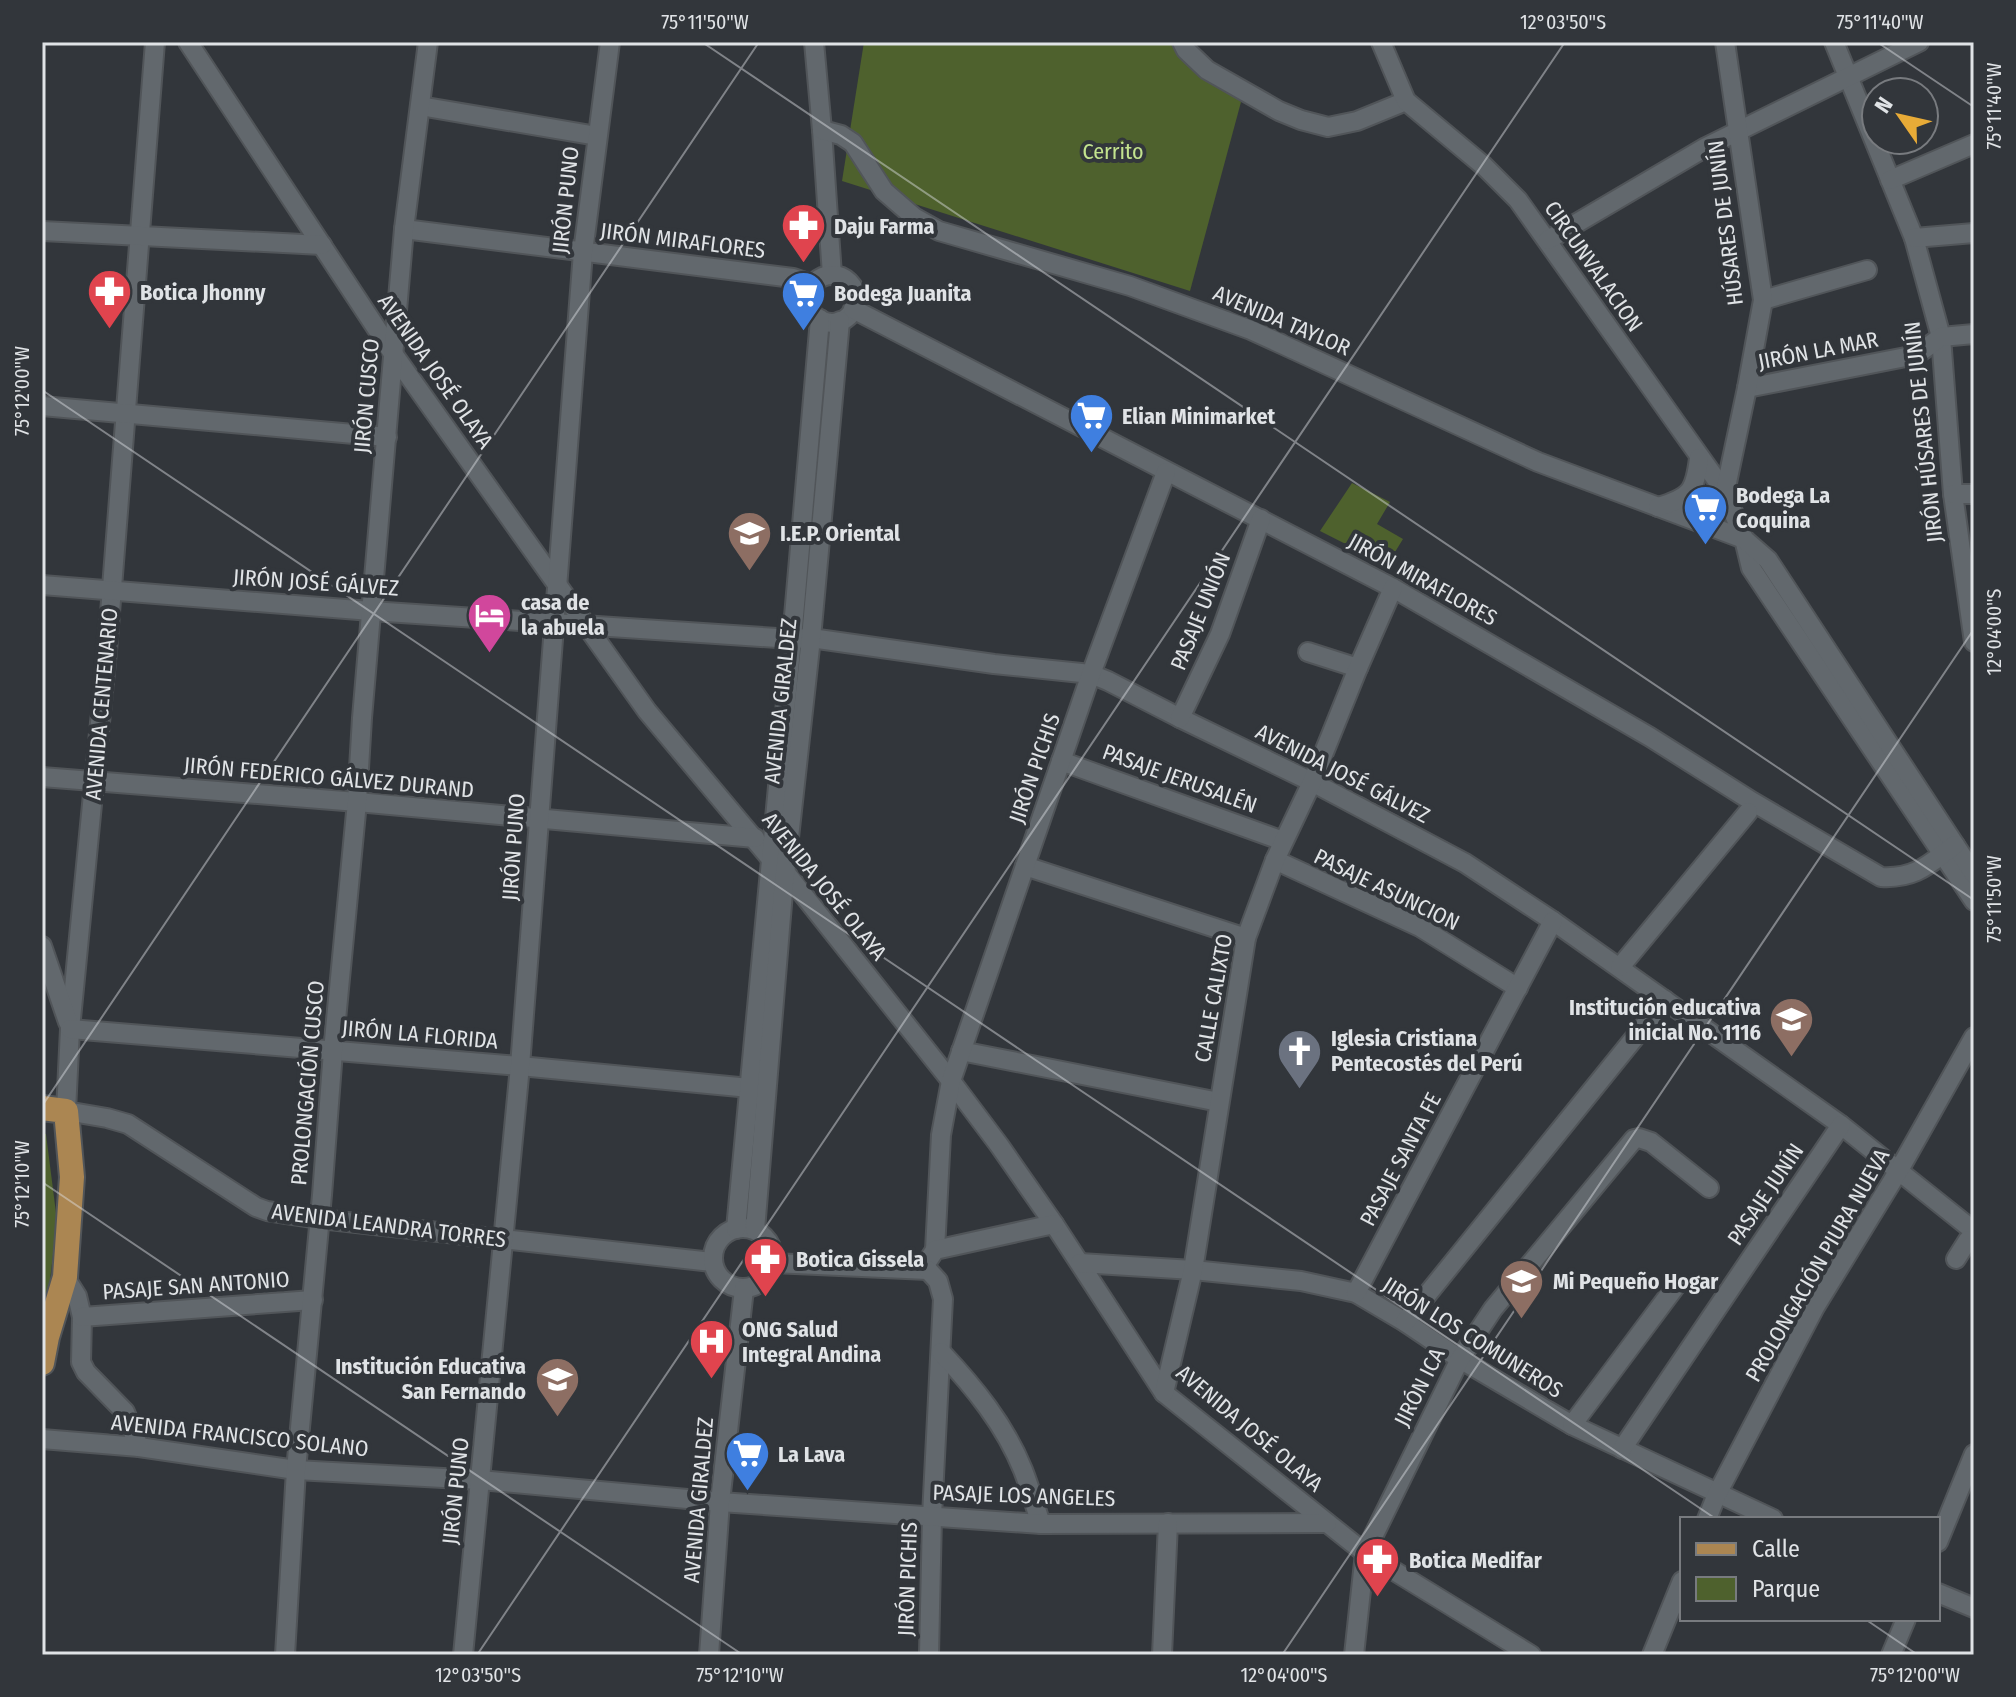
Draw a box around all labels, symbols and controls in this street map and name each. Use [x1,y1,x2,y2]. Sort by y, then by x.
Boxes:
text: 75°11'50"W [661,10,749,34]
text: 12°03'50"S [1520,10,1606,34]
text: 75°11'40"W [1836,10,1924,34]
text: 75°11'40"W [1982,62,2006,150]
north arrow [1860,76,1940,156]
text: N [1869,92,1899,118]
park label: Cerrito [1083,138,1143,165]
street label: HÚSARES DE JUNÍN [1702,139,1749,307]
street label: JIRÓN PUNO [546,145,585,255]
street label: CIRCUNVALACION [1538,196,1649,337]
pharmacy icon: Daju Farma [779,202,827,265]
place label: Daju Farma [834,213,934,240]
street label: JIRÓN MIRAFLORES [599,217,767,264]
pharmacy icon: Botica Jhonny [85,268,133,331]
supermarket icon: Bodega Juanita [779,269,827,332]
place label: Botica Jhonny [140,279,266,306]
street label: AVENIDA TAYLOR [1209,279,1354,361]
place label: Bodega Juanita [834,280,972,307]
street label: AVENIDA JOSÉ OLAYA [372,289,499,454]
street label: JIRÓN HÚSARES DE JUNÍN [1898,320,1949,544]
street label: JIRÓN LA MAR [1756,326,1880,375]
street label: JIRÓN CUSCO [348,338,385,455]
text: 75°12'00"W [10,346,34,436]
supermarket icon: Elian Minimarket [1067,392,1115,455]
place label: Elian Minimarket [1122,403,1276,430]
place label: Bodega La Coquina [1736,482,1830,534]
supermarket icon: Bodega La Coquina [1681,484,1729,547]
school or university icon: I.E.P. Oriental [725,509,773,572]
place label: I.E.P. Oriental [780,520,901,547]
street label: JIRÓN MIRAFLORES [1344,527,1502,632]
street label: PASAJE UNIÓN [1165,548,1236,674]
street label: JIRÓN JOSÉ GÁLVEZ [232,563,400,602]
text: 12°04'00"S [1982,588,2006,676]
place label: casa de la abuela [521,589,605,641]
hotel icon: casa de la abuela [466,591,514,654]
street label: AVENIDA CENTENARIO [80,607,123,801]
street label: AVENIDA GIRALDEZ [758,617,803,785]
street label: JIRÓN PICHIS [1003,710,1066,827]
street label: AVENIDA JOSÉ GÁLVEZ [1251,718,1434,829]
street label: PASAJE JERUSALÉN [1099,738,1261,819]
street label: JIRÓN FEDERICO GÁLVEZ DURAND [183,751,475,804]
street label: JIRÓN PUNO [496,792,531,902]
street label: AVENIDA JOSÉ OLAYA [757,807,893,966]
street label: PASAJE ASUNCION [1310,843,1464,936]
text: 75°11'50"W [1982,855,2006,943]
street label: CALLE CALIXTO [1189,932,1238,1064]
street label: PROLONGACIÓN CUSCO [285,980,330,1187]
place label: Institución educativa inicial No. 1116 [1569,994,1761,1046]
school or university icon: Institución educativa inicial No. 1116 [1768,996,1816,1059]
street label: JIRÓN LA FLORIDA [341,1014,499,1055]
place label: Iglesia Cristiana Pentecostés del Perú [1331,1025,1522,1077]
church icon: Iglesia Cristiana Pentecostés del Perú [1276,1027,1324,1090]
street label: PASAJE SANTA FE [1354,1088,1447,1231]
street label: PASAJE JUNÍN [1721,1138,1809,1250]
text: 75°12'10"W [10,1140,34,1228]
street label: PROLONGACIÓN PIURA NUEVA [1740,1144,1895,1386]
street label: AVENIDA LEANDRA TORRES [270,1198,508,1253]
pharmacy icon: Botica Gissela [741,1235,789,1298]
place label: Botica Gissela [796,1246,924,1273]
school or university icon: Mi Pequeño Hogar [1498,1257,1546,1320]
street label: PASAJE SAN ANTONIO [102,1265,291,1306]
place label: Mi Pequeño Hogar [1553,1268,1719,1295]
street label: JIRÓN LOS COMUNEROS [1377,1271,1568,1404]
place label: ONG Salud Integral Andina [742,1316,881,1368]
hospital icon: ONG Salud Integral Andina [687,1318,735,1381]
street label: JIRÓN ICA [1388,1343,1451,1431]
place label: Institución Educativa San Fernando [335,1353,526,1405]
school or university icon: Institución Educativa San Fernando [533,1355,581,1418]
street label: AVENIDA JOSÉ OLAYA [1171,1359,1329,1498]
street label: AVENIDA FRANCISCO SOLANO [110,1409,370,1462]
street label: AVENIDA GIRALDEZ [678,1416,719,1584]
supermarket icon: La Lava [723,1430,771,1493]
street label: JIRÓN PUNO [436,1436,475,1546]
place label: La Lava [778,1441,845,1468]
street label: PASAJE LOS ANGELES [932,1479,1116,1512]
legend [1680,1517,1940,1621]
street label: JIRÓN PICHIS [892,1521,923,1637]
text: Calle [1752,1535,1800,1563]
pharmacy icon: Botica Medifar [1354,1536,1402,1599]
place label: Botica Medifar [1409,1547,1543,1574]
text: Parque [1752,1575,1820,1603]
text: 12°03'50"S [435,1663,521,1687]
text: 75°12'10"W [696,1663,784,1687]
text: 12°04'00"S [1240,1663,1328,1687]
text: 75°12'00"W [1870,1663,1960,1687]

